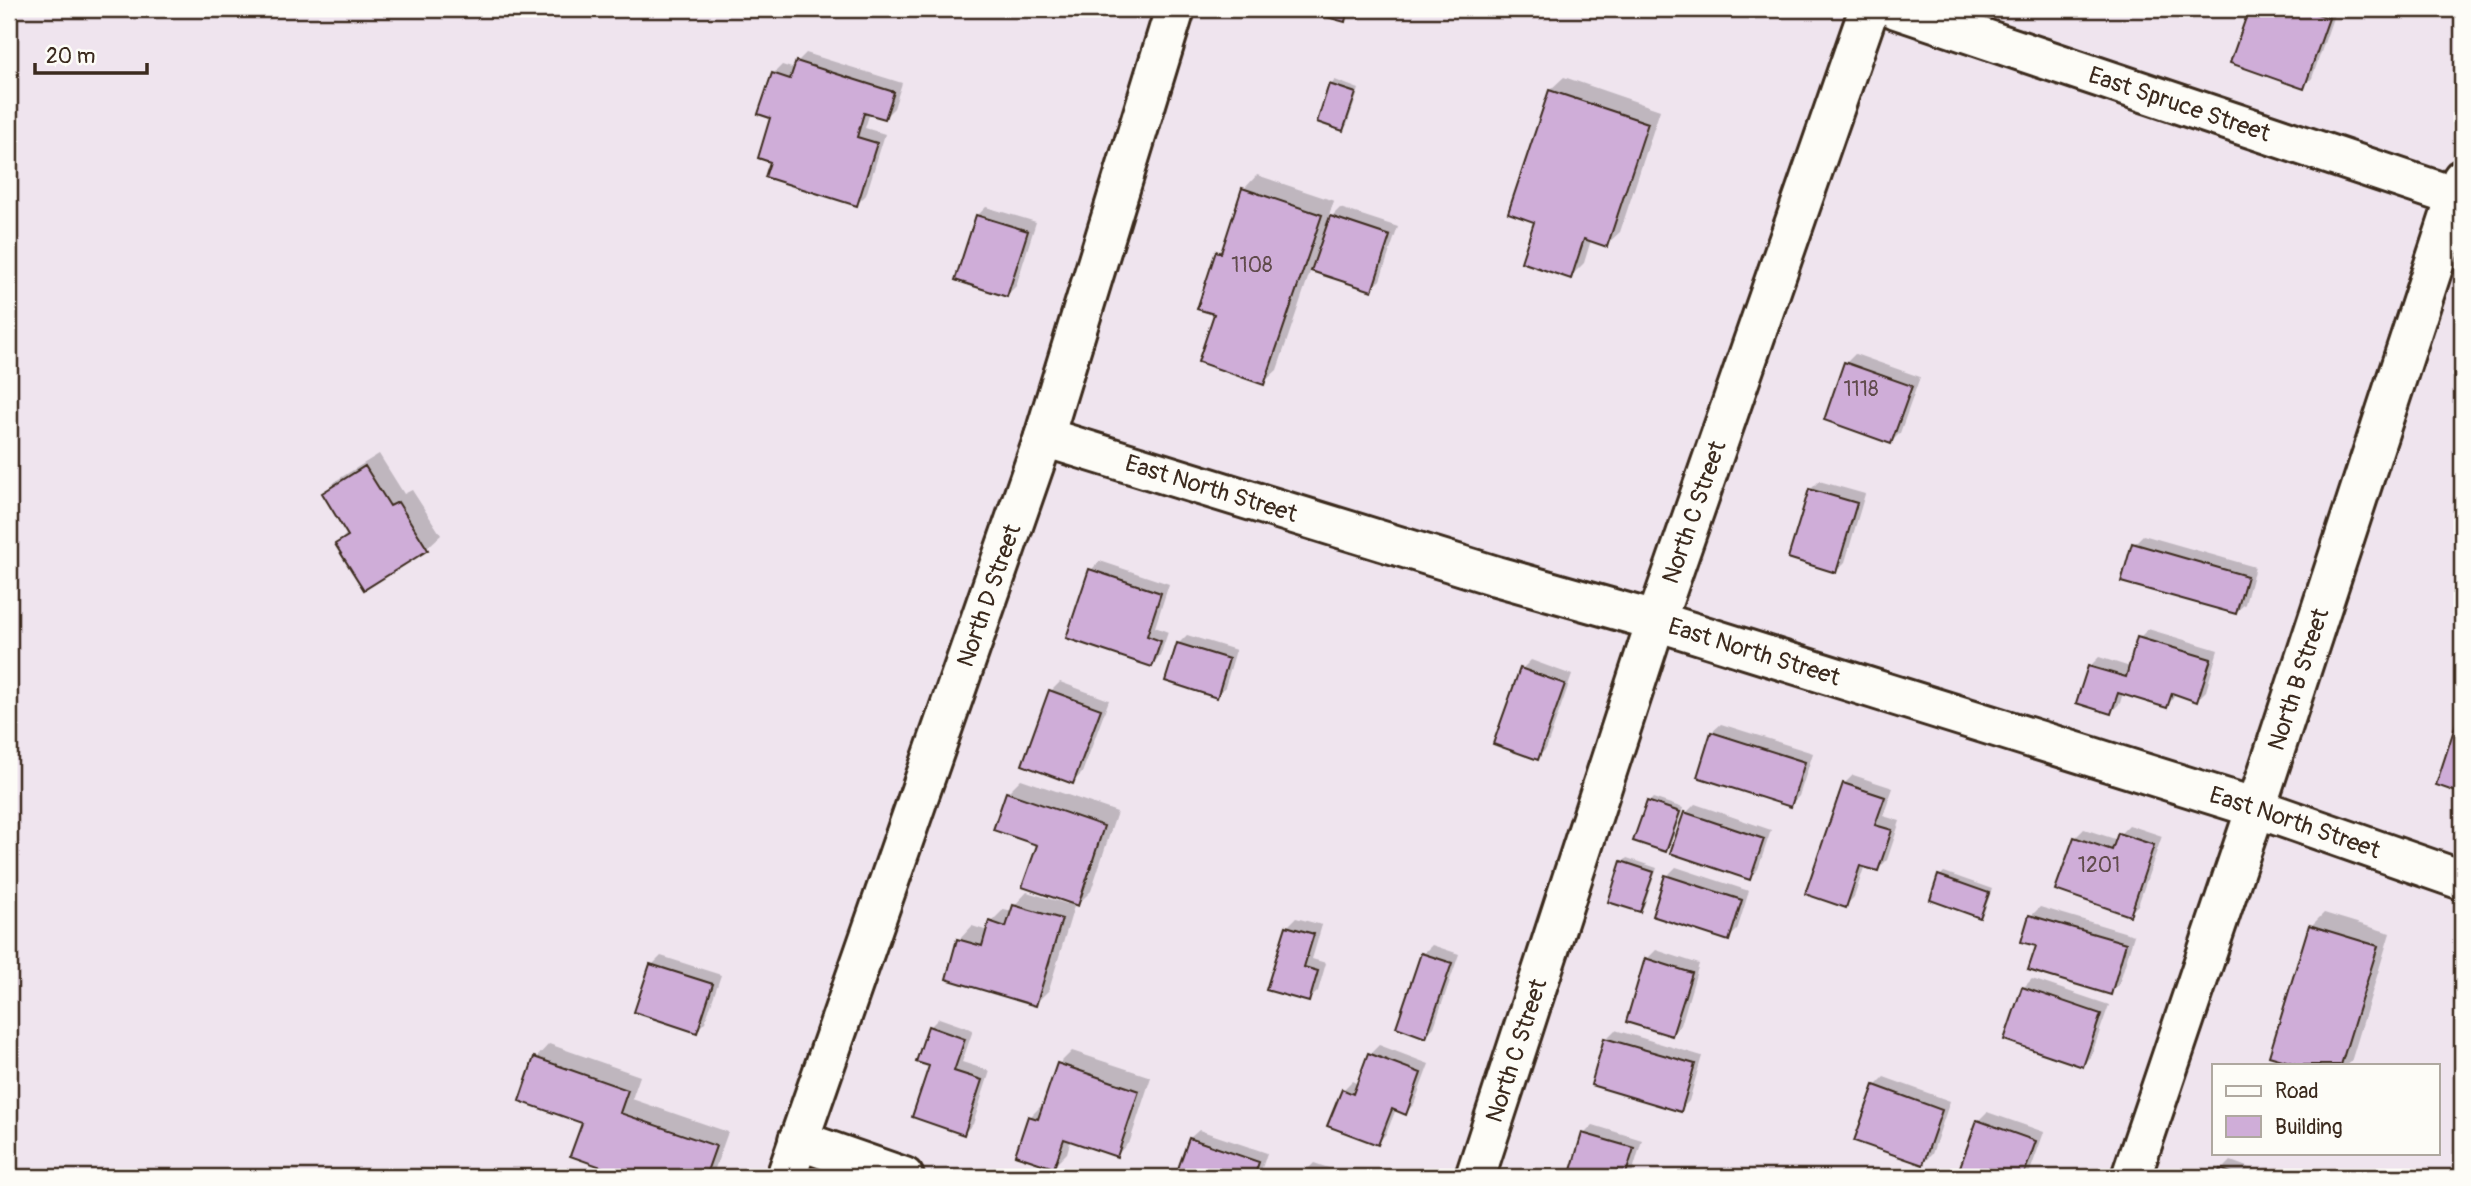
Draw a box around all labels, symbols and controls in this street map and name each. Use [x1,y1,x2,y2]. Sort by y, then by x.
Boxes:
scale bar [35,32,147,76]
text: 20 m [46,43,95,70]
street label: East Spruce Street [2085,60,2274,148]
house number: 1108 [1231,252,1273,279]
house number: 1118 [1843,376,1879,403]
street label: North C Street [1656,437,1732,587]
street label: East North Street [1122,448,1301,529]
street label: North D Street [951,520,1027,671]
street label: North B Street [2261,604,2335,754]
street label: East North Street [1665,611,1844,692]
street label: East North Street [2206,780,2384,865]
house number: 1201 [2078,852,2120,879]
street label: North C Street [1479,975,1553,1126]
legend [2212,1064,2440,1154]
text: Road [2275,1078,2319,1105]
text: Building [2275,1114,2342,1141]

